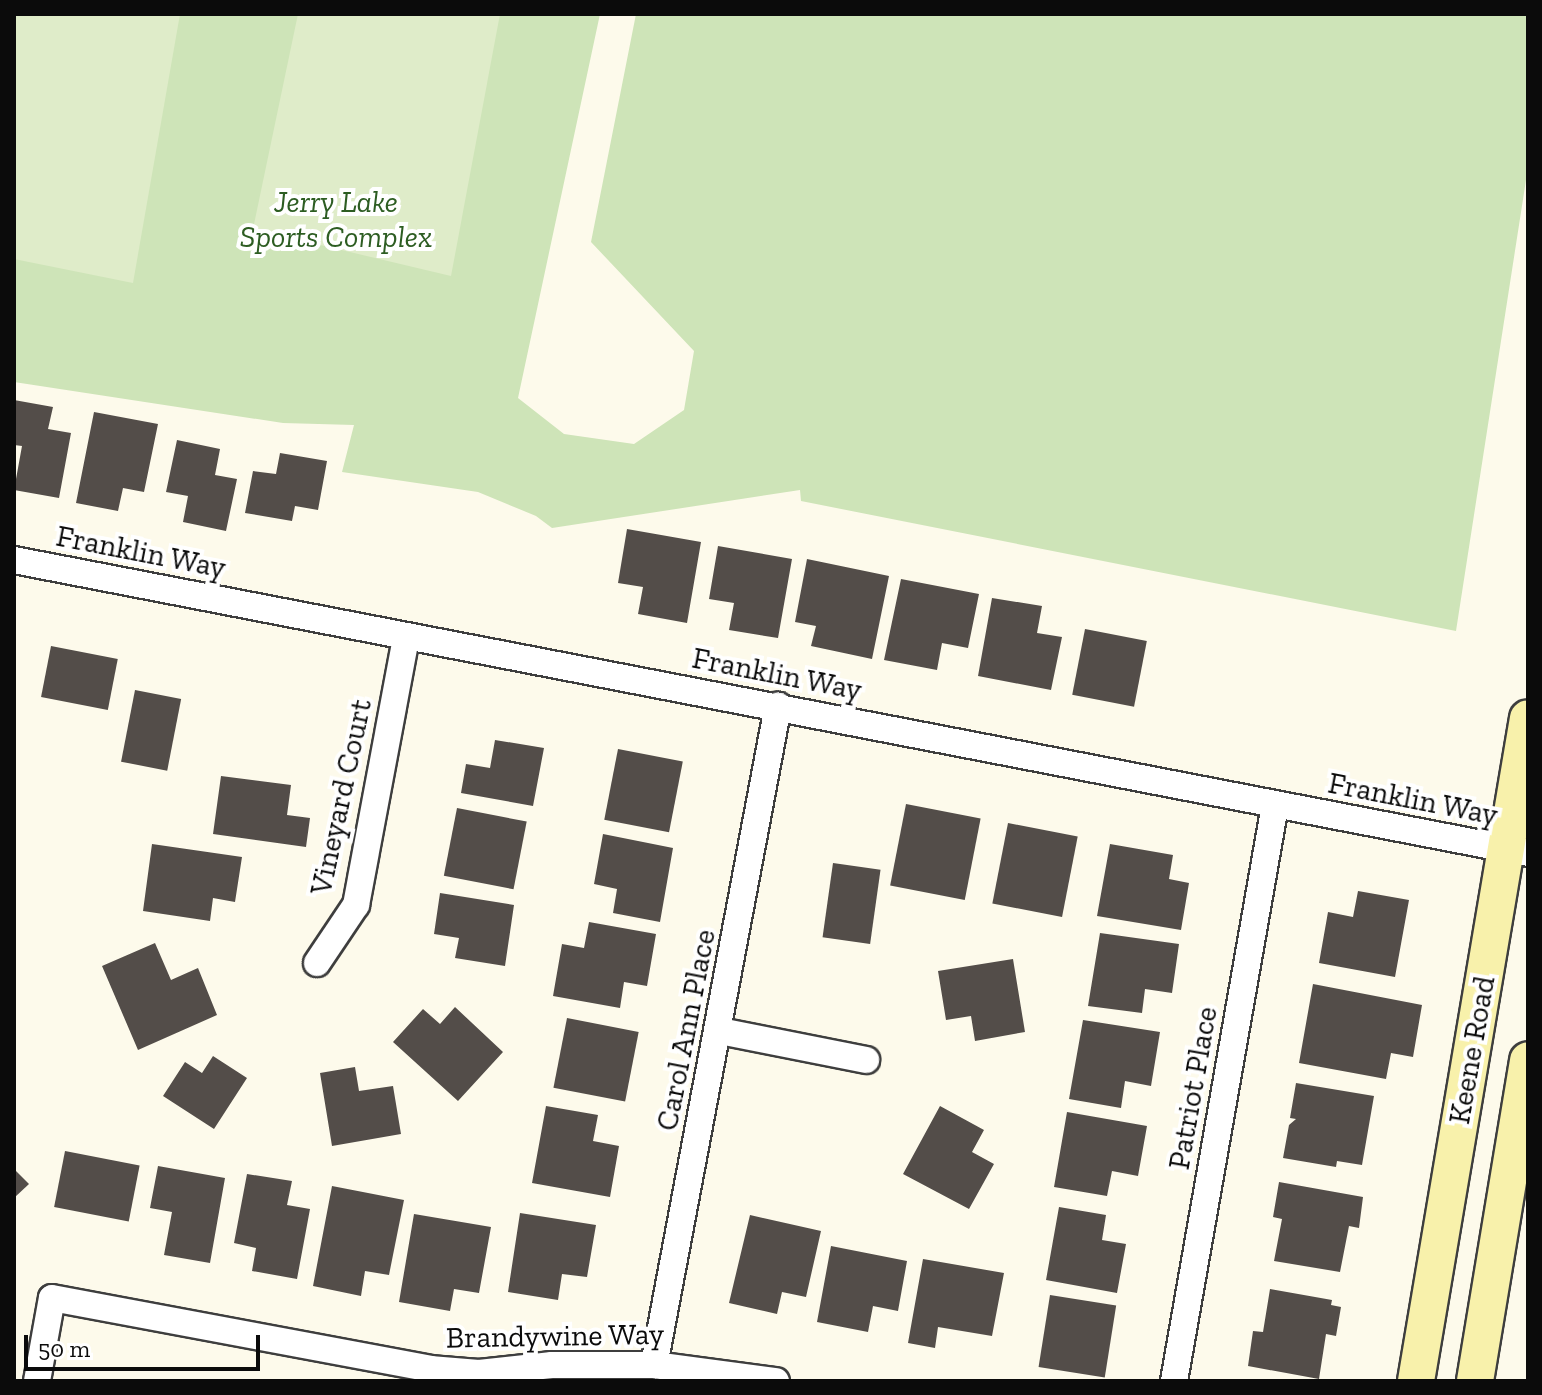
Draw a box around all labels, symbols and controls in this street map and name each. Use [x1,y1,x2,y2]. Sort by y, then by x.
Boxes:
park label: Jerry Lake Sports Complex [240,184,432,254]
street label: Franklin Way [53,518,229,586]
street label: Franklin Way [689,640,865,708]
street label: Vineyard Court [303,696,379,898]
street label: Franklin Way [1325,765,1501,833]
street label: Carol Ann Place [649,926,723,1134]
street label: Keene Road [1441,973,1503,1127]
street label: Patriot Place [1161,1004,1225,1172]
street label: Brandywine Way [445,1316,665,1356]
scale bar [28,1319,264,1369]
text: 50 m [38,1334,90,1363]

